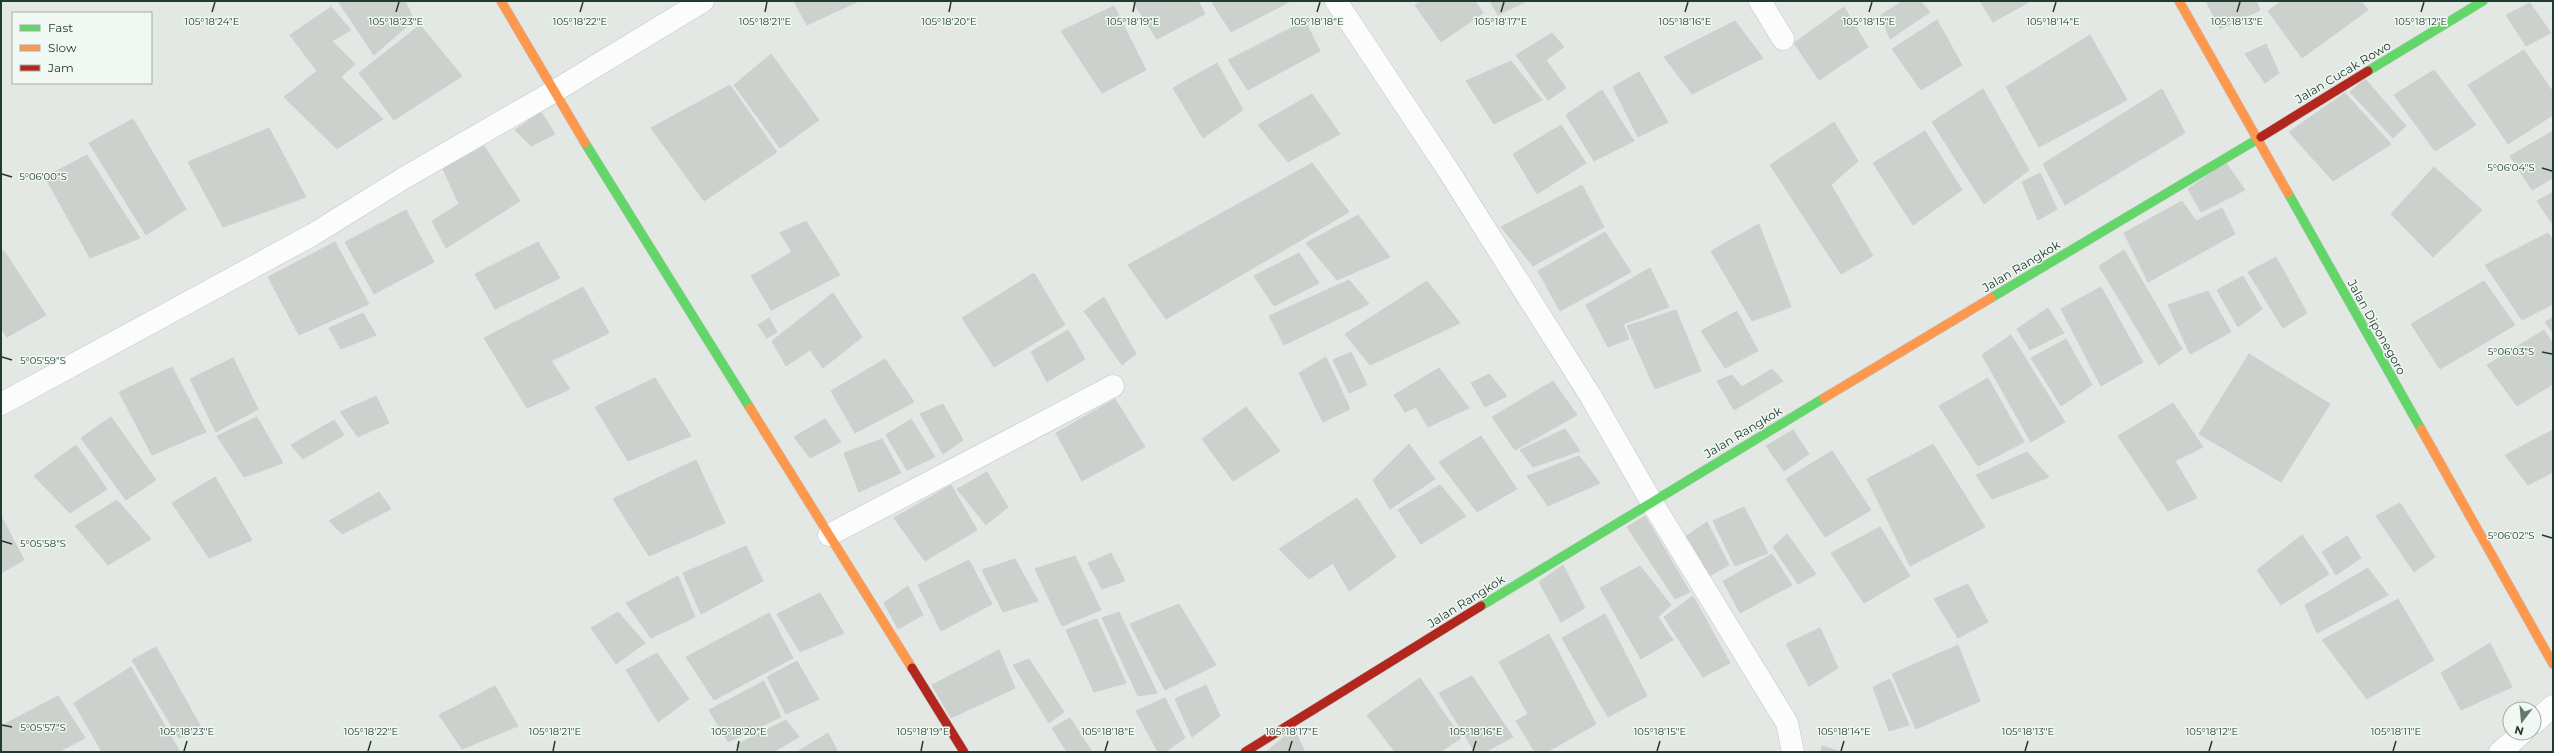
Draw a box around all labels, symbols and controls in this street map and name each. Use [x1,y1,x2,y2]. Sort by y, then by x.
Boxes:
legend [12,12,152,84]
text: 105°18'24"E [185,15,240,28]
text: 105°18'23"E [369,15,423,28]
text: 105°18'22"E [553,15,608,28]
text: 105°18'21"E [739,15,791,28]
text: 105°18'20"E [921,15,977,28]
text: 105°18'19"E [1106,15,1160,28]
text: 105°18'18"E [1290,15,1344,28]
text: 105°18'17"E [1474,15,1528,28]
text: 105°18'16"E [1659,15,1712,28]
text: 105°18'15"E [1843,15,1896,28]
text: 105°18'14"E [2026,15,2080,28]
text: 105°18'13"E [2211,15,2264,28]
text: 105°18'12"E [2395,15,2448,28]
text: Fast [48,20,73,35]
street label: Jalan Cucak Rowo [2292,37,2394,107]
text: Slow [48,40,77,55]
text: Jam [47,60,74,75]
text: 5°06'04"S [2487,161,2535,174]
text: 5°06'00"S [19,170,67,183]
street label: Jalan Rangkok [1978,236,2063,296]
street label: Jalan Diponegoro [2344,276,2409,377]
text: 5°06'03"S [2488,345,2534,358]
text: 5°05'59"S [20,354,66,367]
street label: Jalan Rangkok [1700,402,1785,462]
text: 5°06'02"S [2488,529,2534,542]
text: 5°05'58"S [20,537,66,550]
street label: Jalan Rangkok [1424,571,1508,631]
north arrow [2502,701,2542,741]
text: 5°05'57"S [20,721,66,734]
text: N [2513,723,2525,739]
text: 105°18'23"E [160,725,214,738]
text: 105°18'22"E [344,725,399,738]
text: 105°18'21"E [529,725,581,738]
text: 105°18'20"E [711,725,767,738]
text: 105°18'19"E [896,725,950,738]
text: 105°18'18"E [1081,725,1135,738]
text: 105°18'17"E [1265,725,1319,738]
text: 105°18'16"E [1450,725,1503,738]
text: 105°18'15"E [1634,725,1687,738]
text: 105°18'14"E [1817,725,1871,738]
text: 105°18'13"E [2002,725,2055,738]
text: 105°18'12"E [2186,725,2239,738]
text: 105°18'11"E [2371,725,2422,738]

